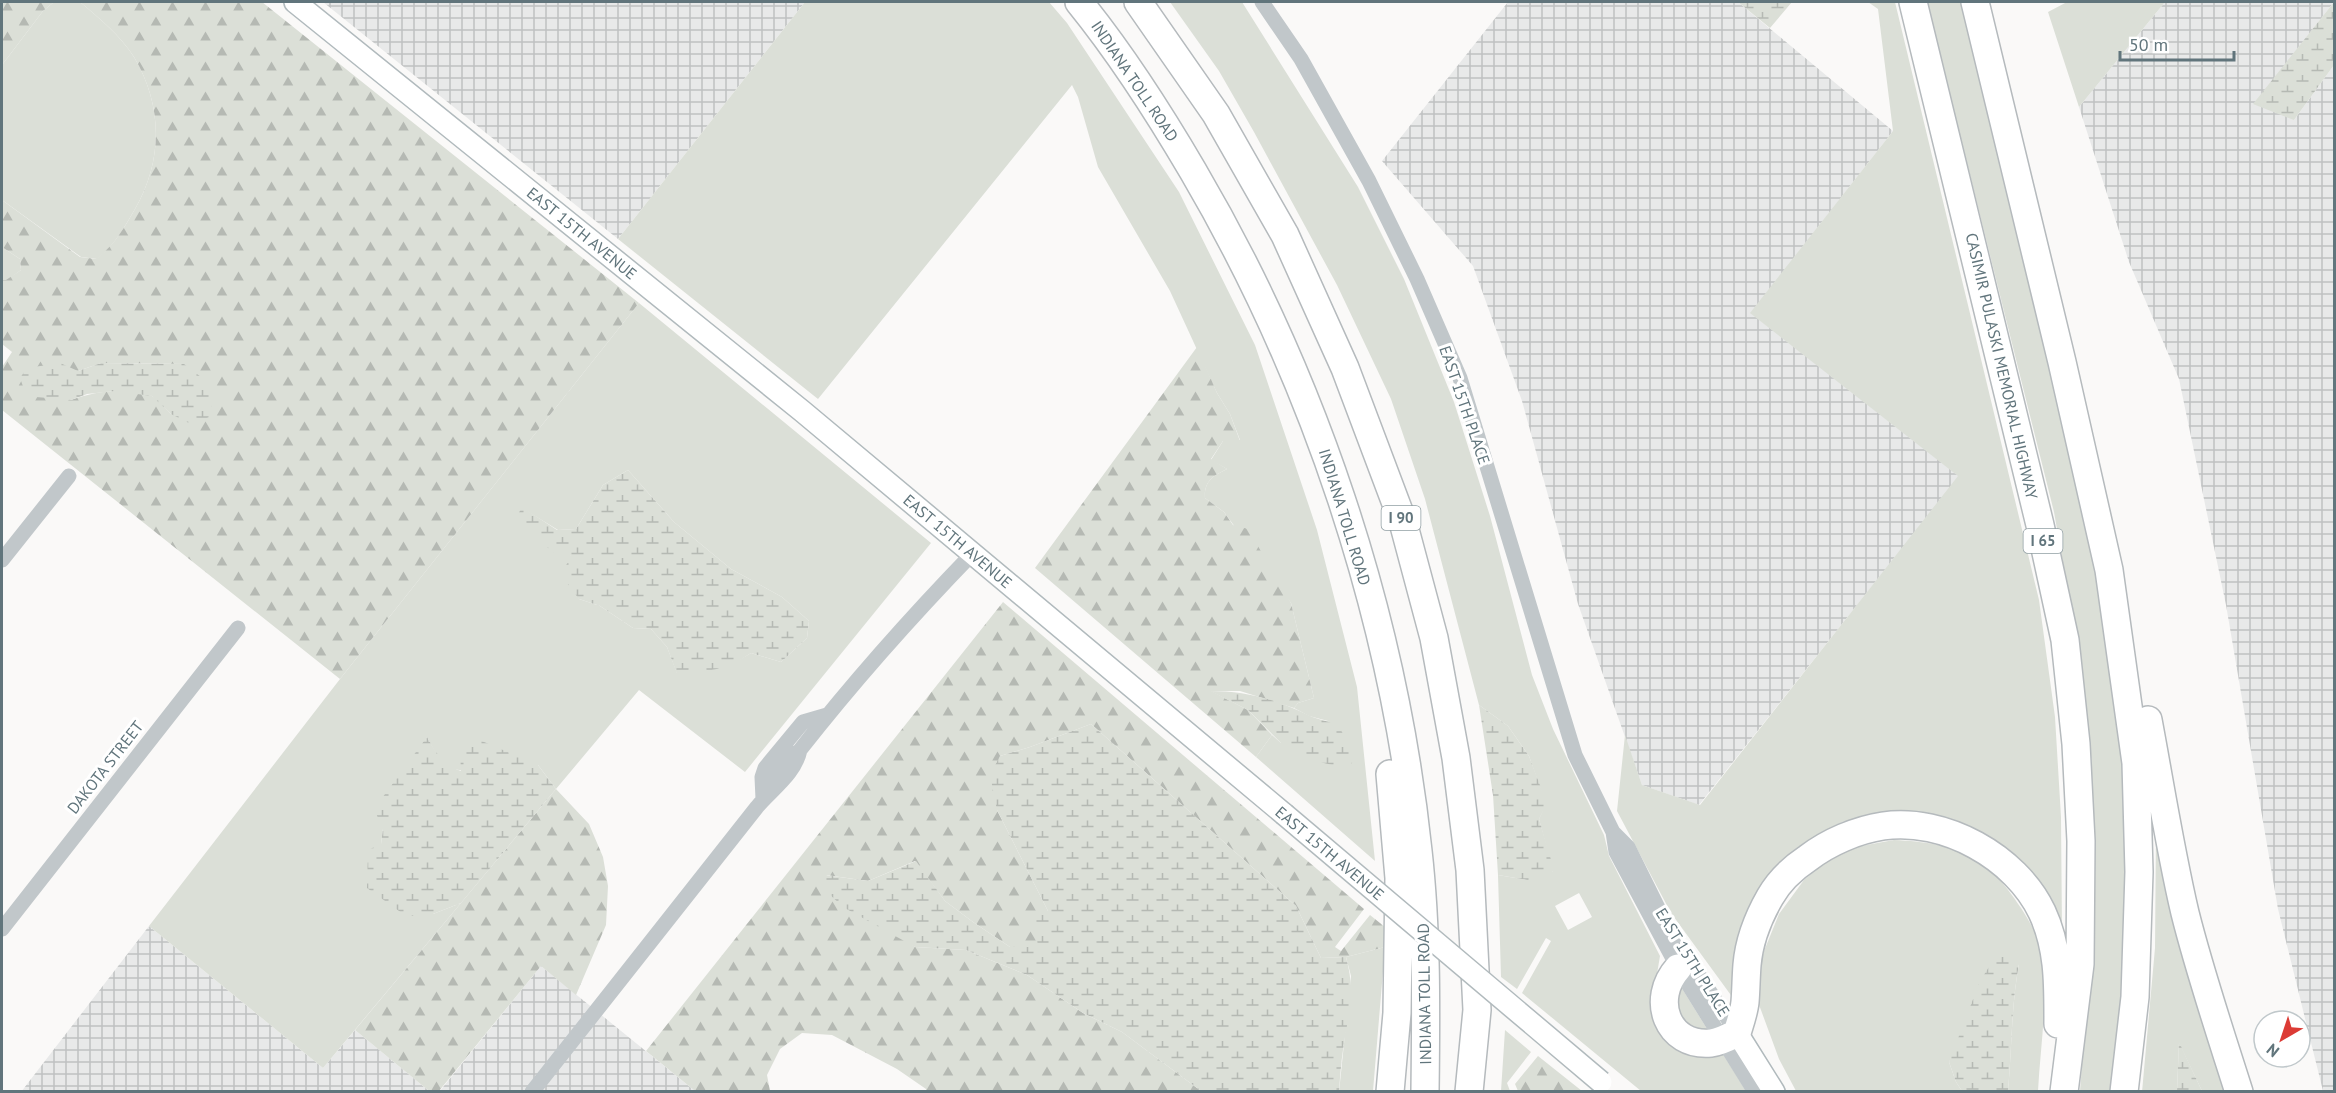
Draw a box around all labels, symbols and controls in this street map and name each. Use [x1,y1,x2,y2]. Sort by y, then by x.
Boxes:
street label: INDIANA TOLL ROAD [1087,17,1183,145]
scale bar [2120,24,2234,62]
text: 50 m [2129,33,2168,56]
street label: EAST 15TH AVENUE [523,182,641,284]
street label: CASIMIR PULASKI MEMORIAL HIGHWAY [1962,231,2042,501]
street label: EAST 15TH PLACE [1435,343,1495,467]
street label: INDIANA TOLL ROAD [1315,446,1375,588]
street label: EAST 15TH AVENUE [900,490,1016,592]
road number: I 90 [1382,506,1420,530]
road number: I 65 [2024,529,2062,553]
street label: DAKOTA STREET [63,717,148,817]
street label: EAST 15TH AVENUE [1272,802,1388,904]
street label: EAST 15TH PLACE [1652,904,1734,1020]
street label: INDIANA TOLL ROAD [1413,923,1435,1065]
north arrow [2252,1009,2312,1069]
text: N [2262,1040,2283,1062]

